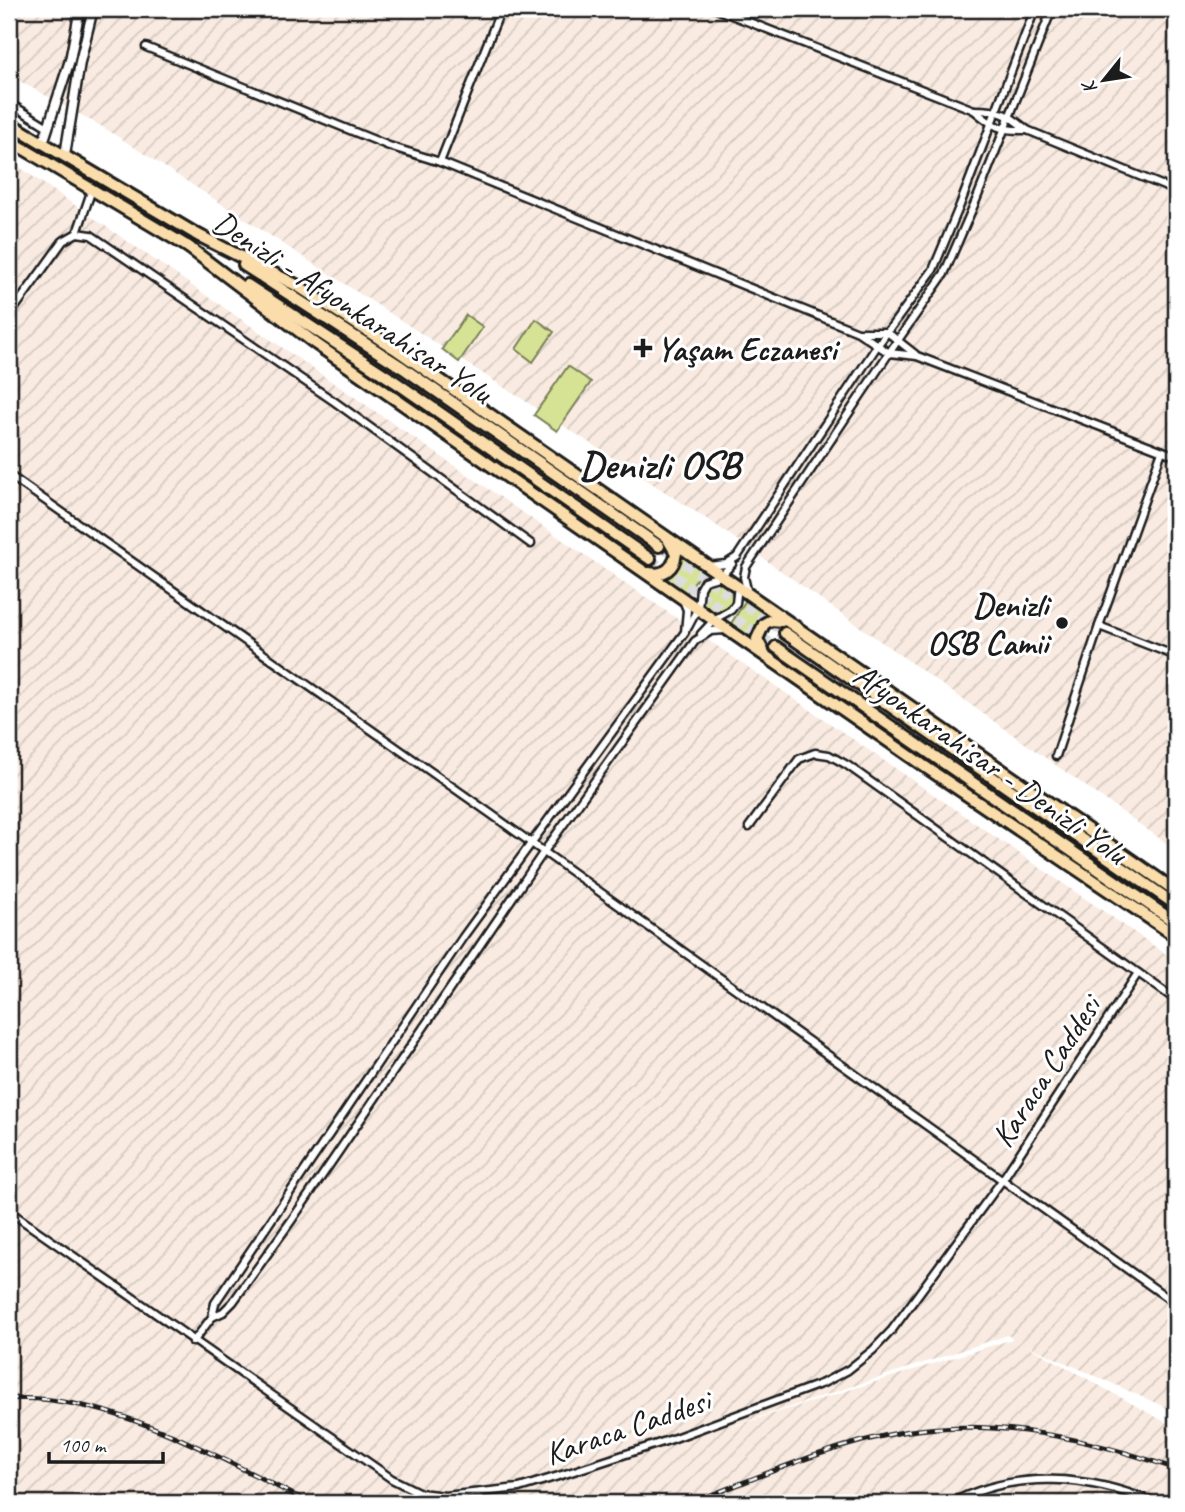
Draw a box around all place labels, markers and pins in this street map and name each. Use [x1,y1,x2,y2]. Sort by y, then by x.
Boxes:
place label: Yaşam Eczanesi [657,328,841,370]
marker: Yaşam Eczanesi [635,340,651,356]
place label: Denizli OSB Camii [927,584,1053,664]
marker: Denizli OSB Camii [1054,615,1070,631]

